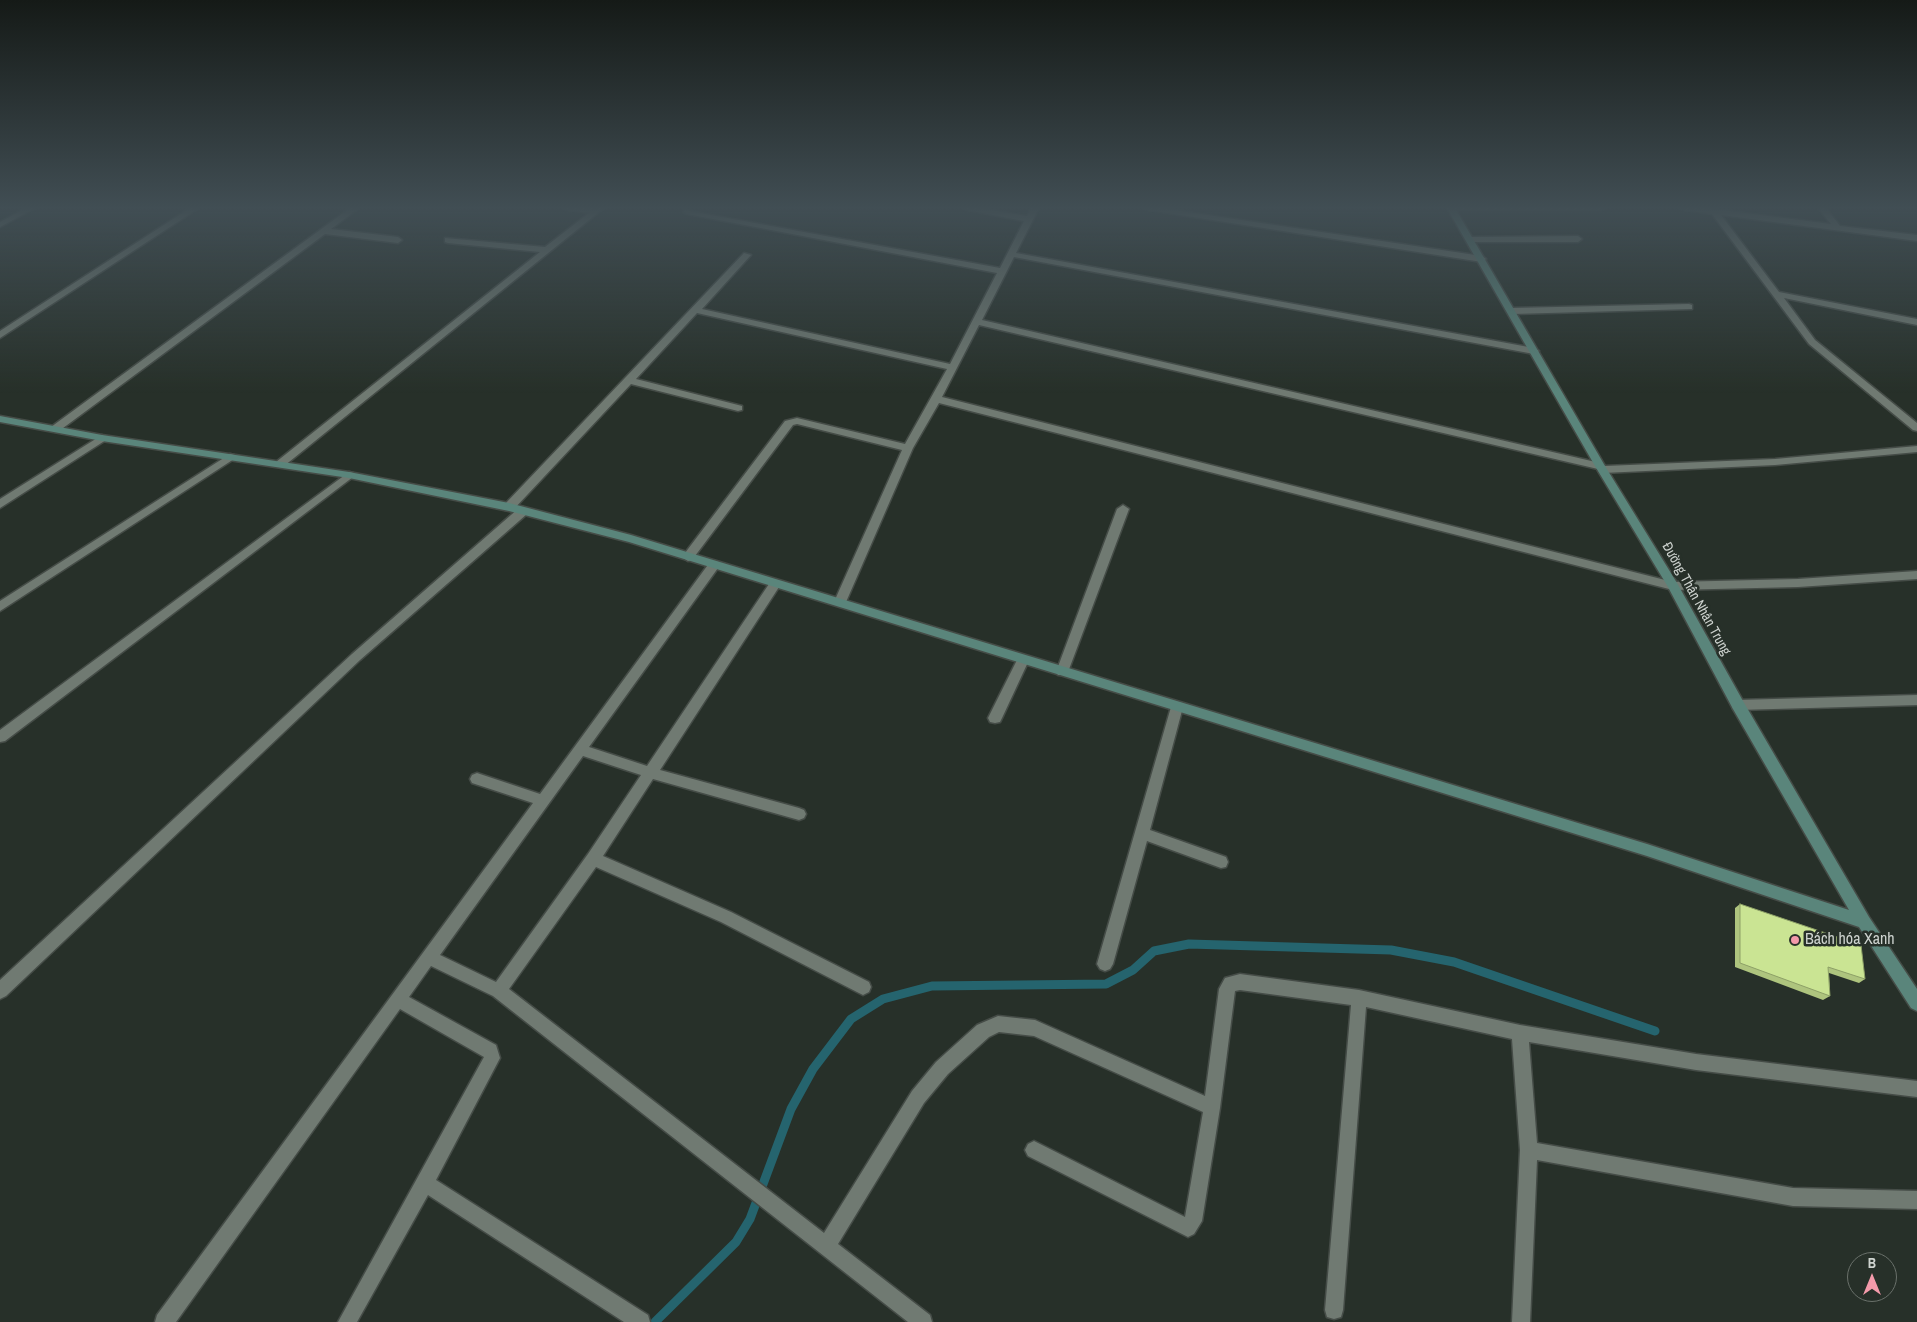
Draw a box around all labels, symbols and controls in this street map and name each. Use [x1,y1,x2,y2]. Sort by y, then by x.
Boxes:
street label: Đường Thân Nhân Trung [1658,540,1734,658]
place label: Bách hóa Xanh [1805,930,1895,950]
marker: Bách hóa Xanh [1789,934,1801,946]
north arrow [1847,1252,1897,1302]
text: B [1868,1254,1876,1272]

